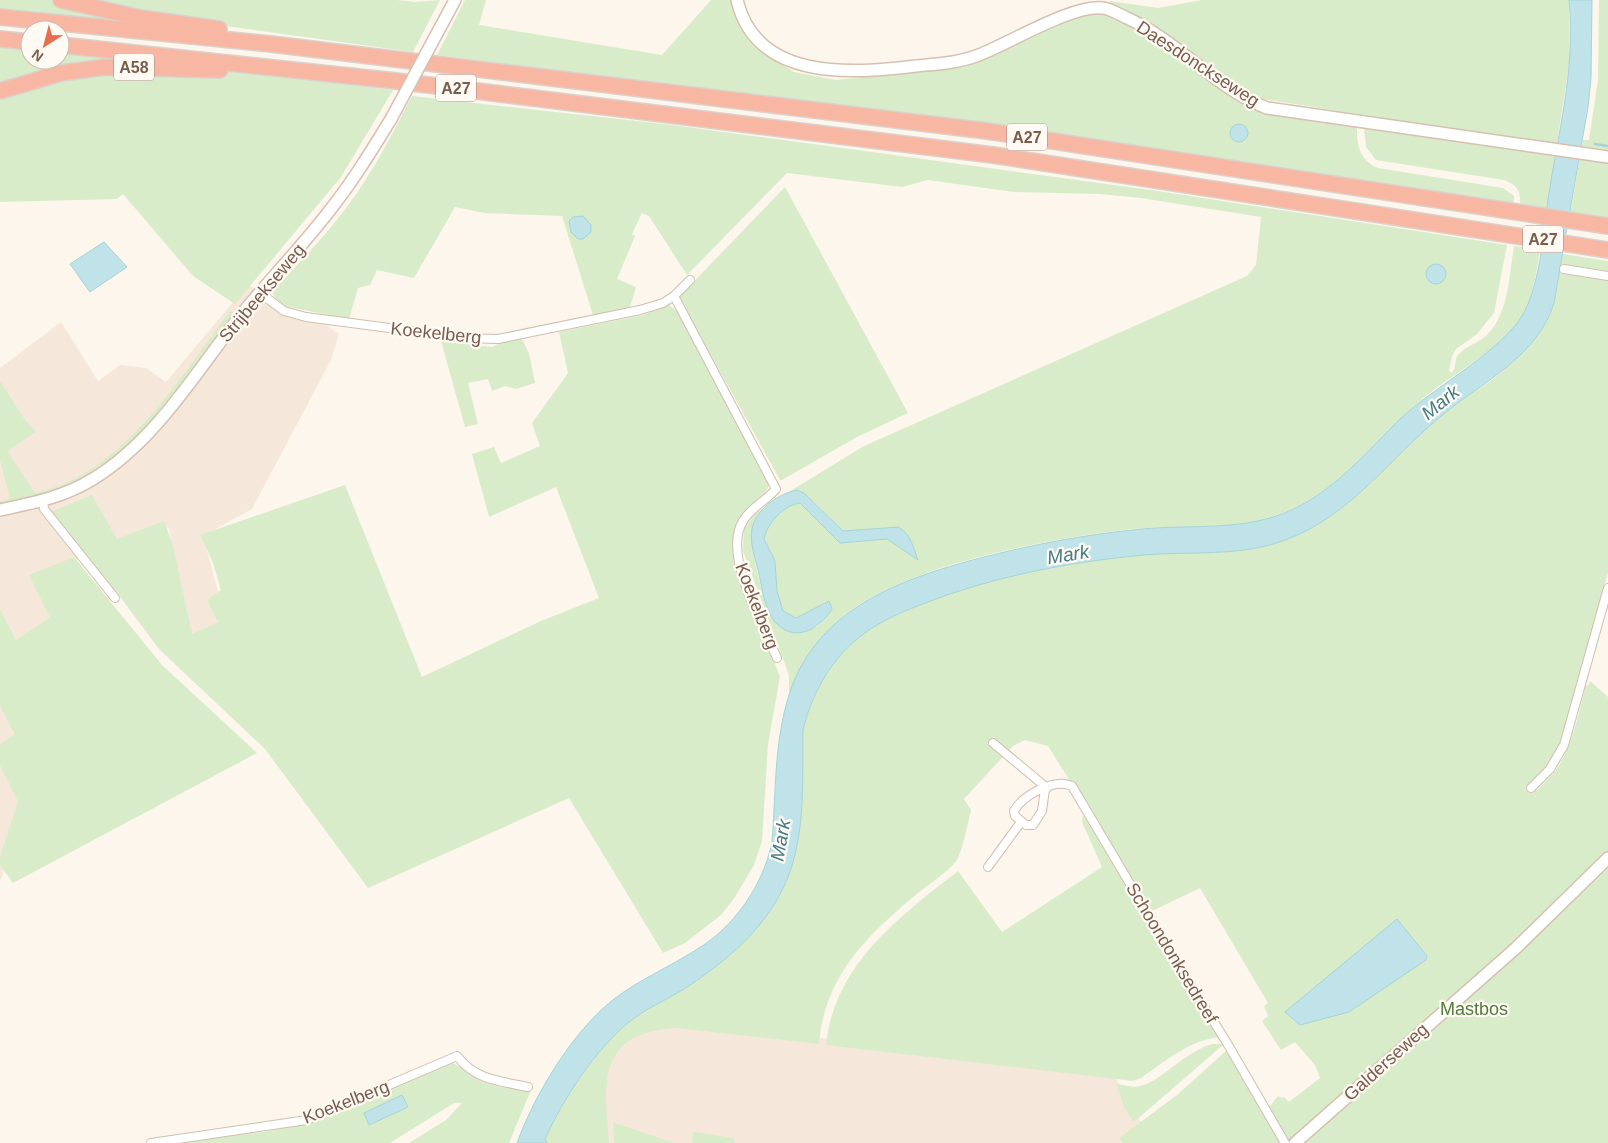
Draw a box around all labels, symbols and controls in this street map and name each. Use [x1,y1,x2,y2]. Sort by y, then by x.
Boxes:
street label: Daesdonckseweg [1133,17,1263,111]
north arrow [20,20,70,70]
text: N [29,46,46,65]
road number: A58 [114,54,154,80]
road number: A27 [436,75,476,102]
road number: A27 [1007,124,1047,150]
road number: A27 [1523,225,1563,252]
street label: Strijbeekseweg [215,240,309,346]
street label: Koekelberg [390,318,482,348]
water label: Mark [1417,380,1464,424]
water label: Mark [1046,541,1092,568]
street label: Koekelberg [731,560,783,652]
water label: Mark [766,816,795,863]
street label: Schoondonksedreef [1122,879,1222,1028]
park label: Mastbos [1440,999,1508,1019]
street label: Galderseweg [1340,1019,1432,1105]
street label: Koekelberg [300,1076,392,1128]

